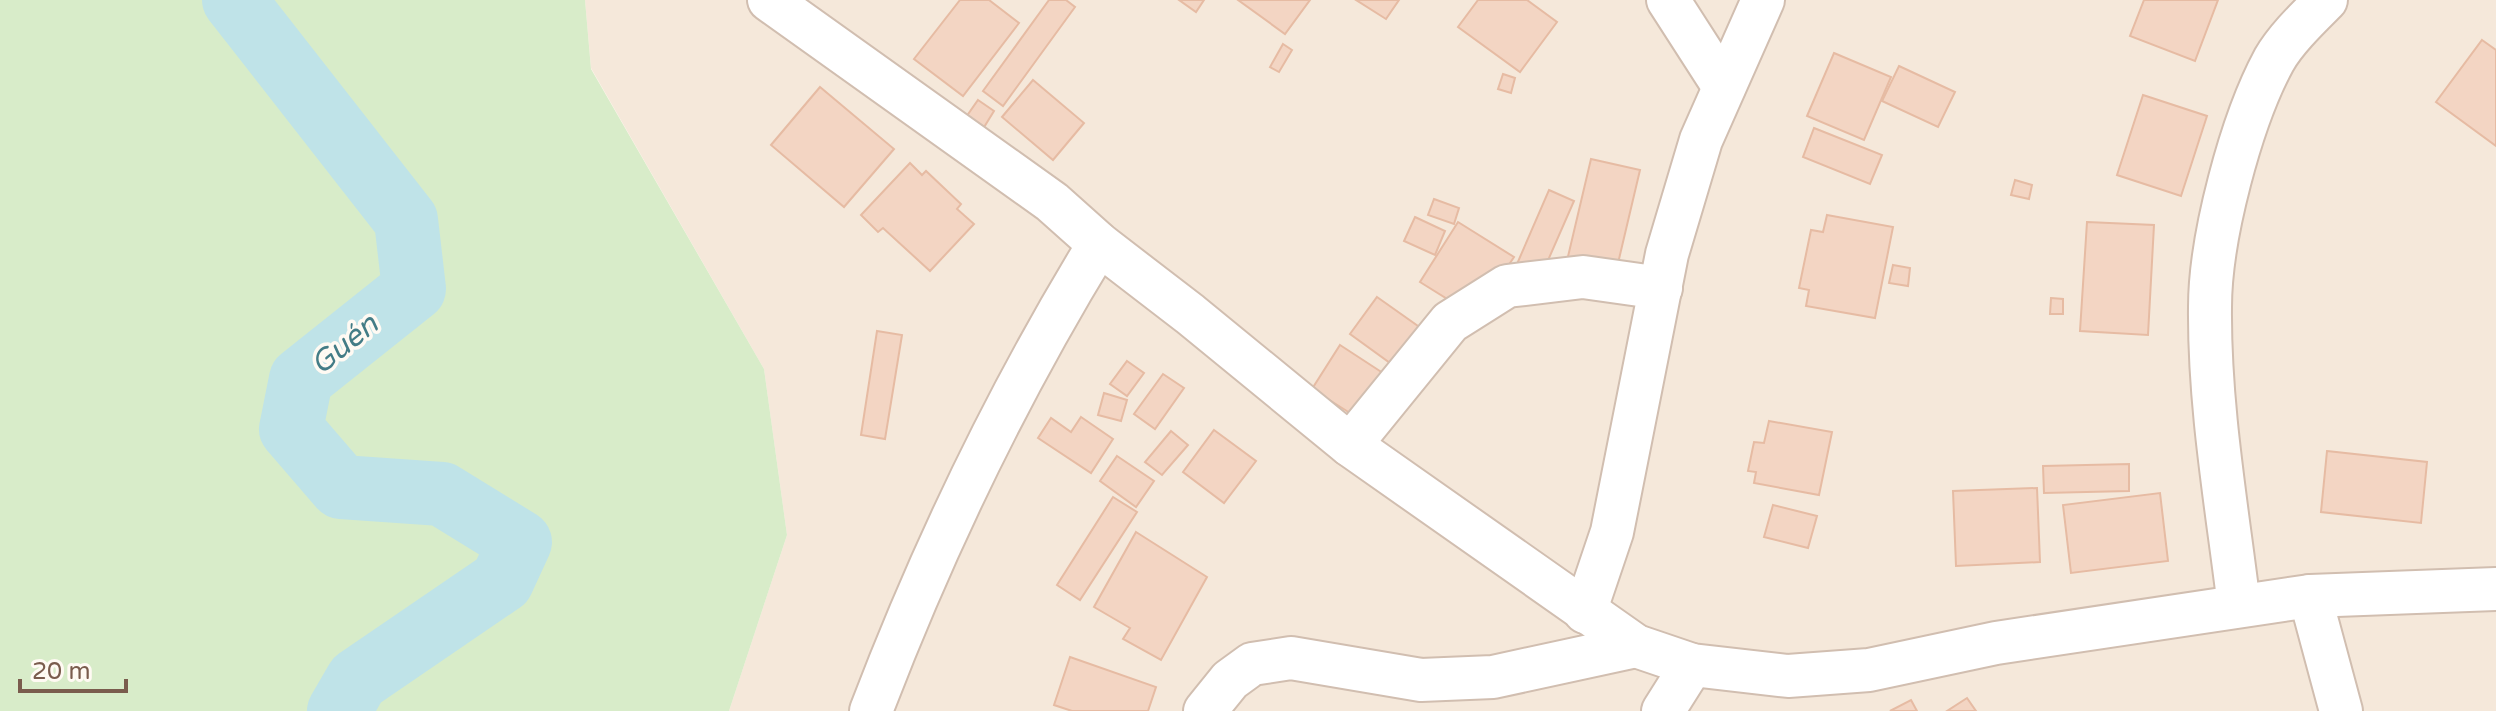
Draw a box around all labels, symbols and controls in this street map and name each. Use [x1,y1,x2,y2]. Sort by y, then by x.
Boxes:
water label: Guén [303,306,386,383]
scale bar [20,643,126,693]
text: 20 m [32,657,90,686]

